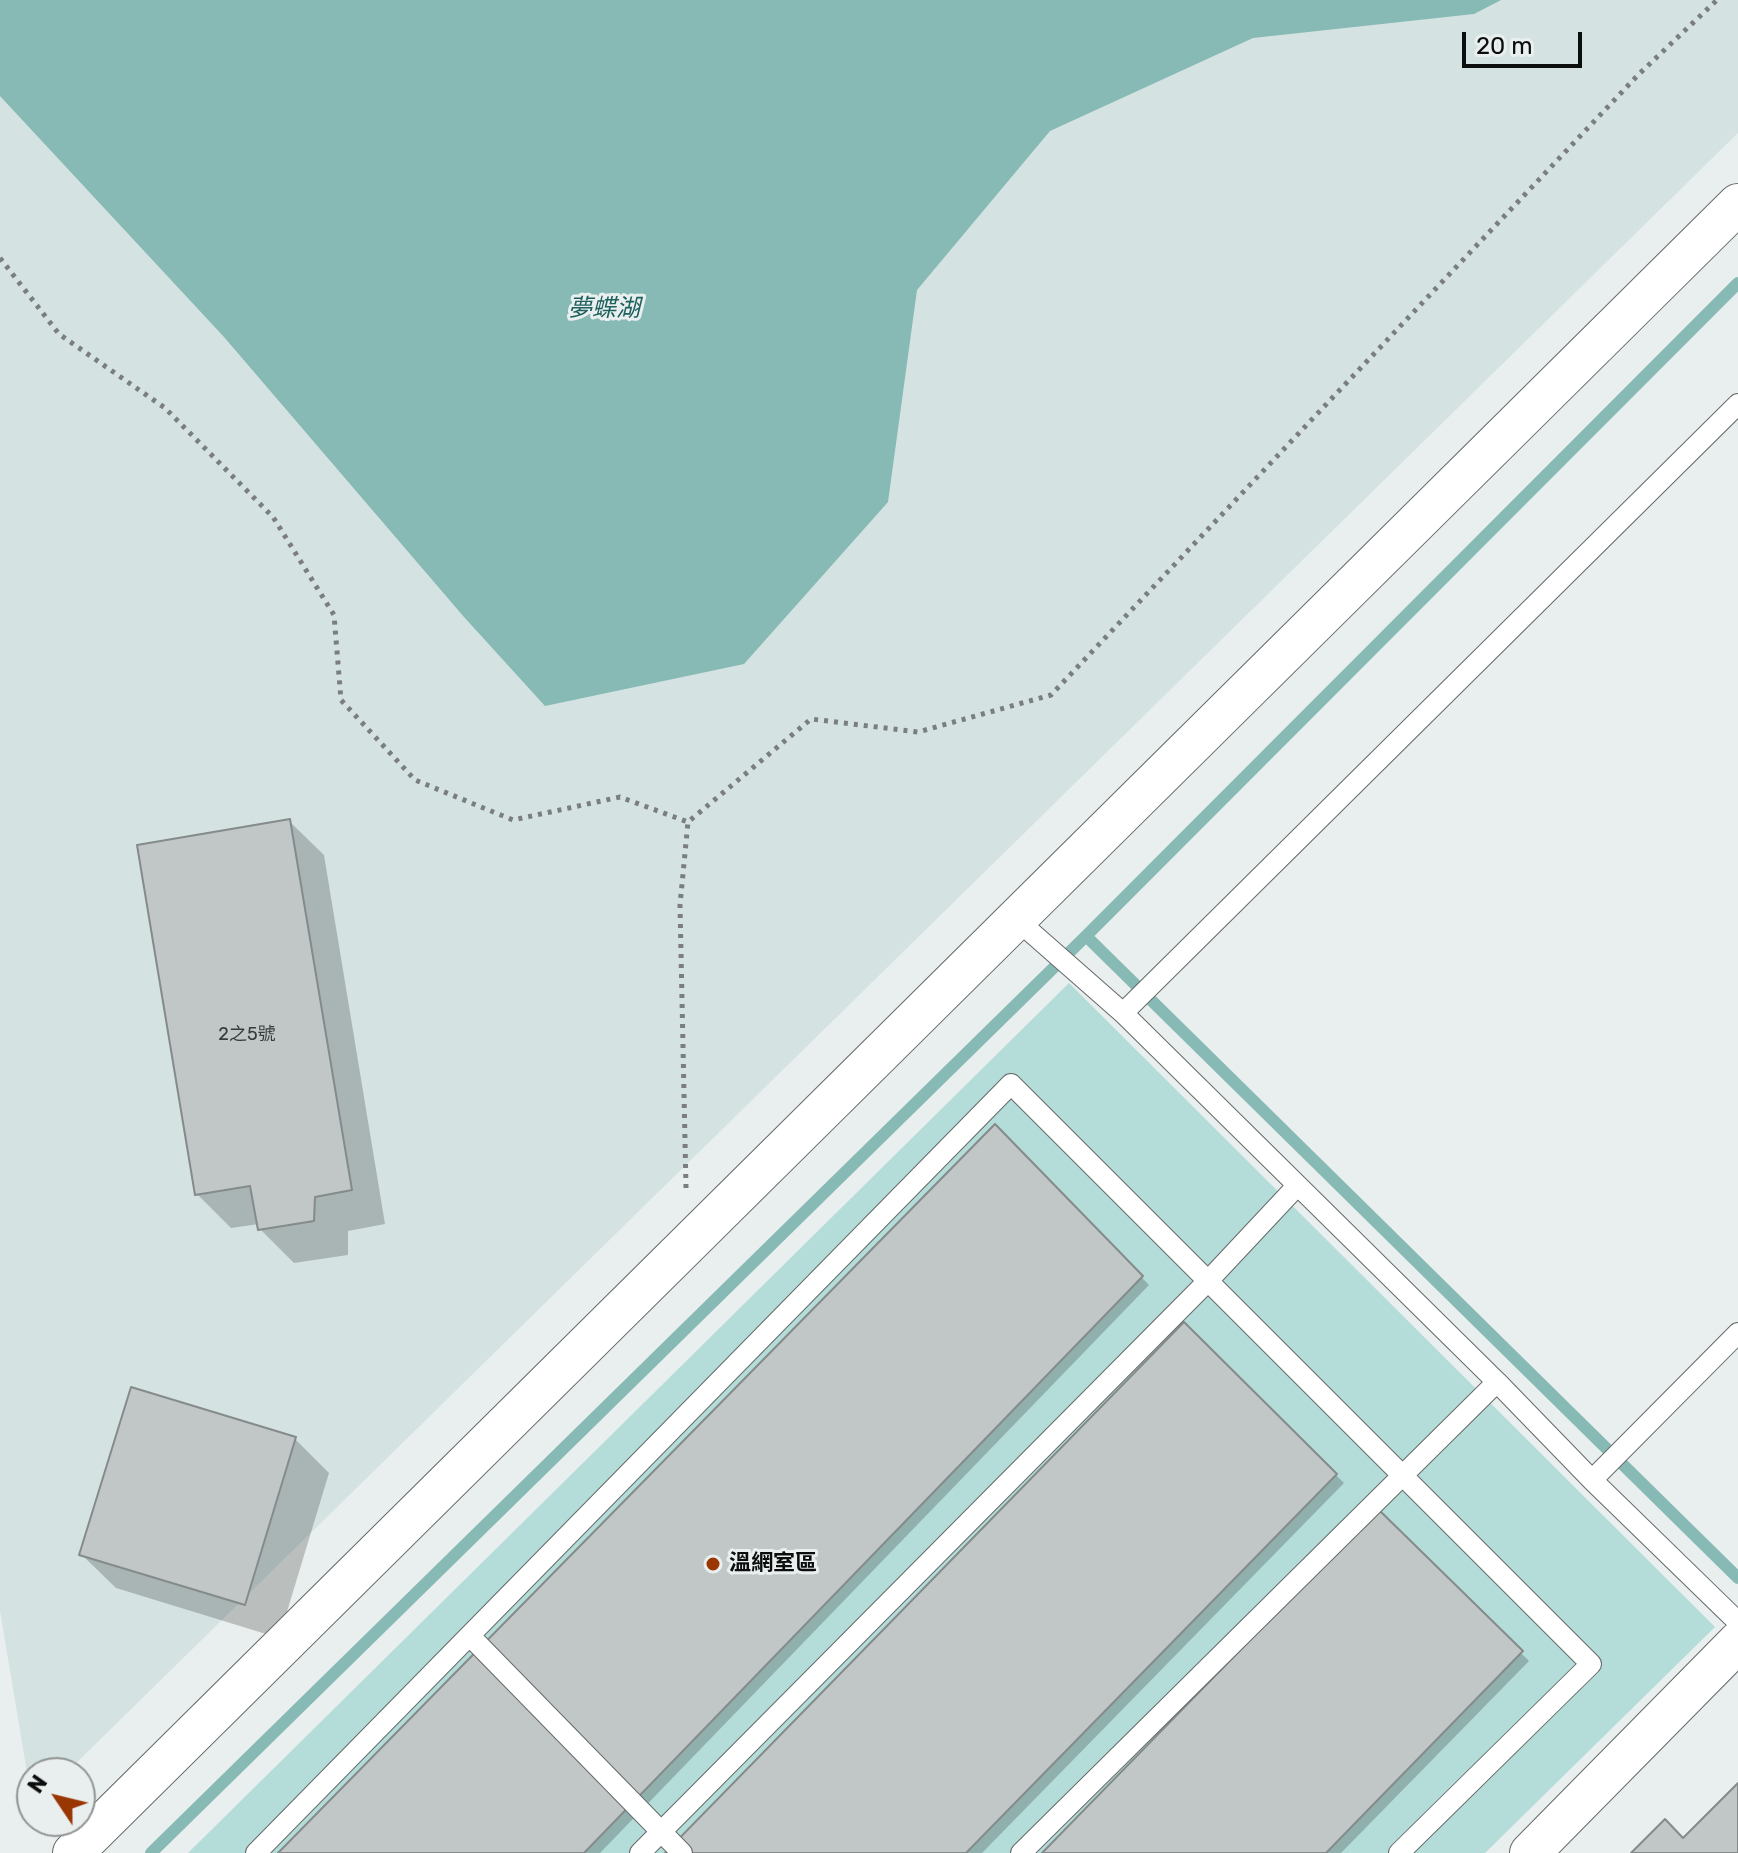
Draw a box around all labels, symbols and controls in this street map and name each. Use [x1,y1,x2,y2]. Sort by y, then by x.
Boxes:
scale bar [1466,16,1586,66]
text: 20 m [1476,32,1533,60]
water label: 夢蝶湖 [568,295,640,323]
house number: 2之5號 [218,1024,276,1046]
place label: 溫網室區 [729,1551,817,1577]
marker: 溫網室區 [704,1555,722,1573]
north arrow [16,1757,96,1837]
text: N [22,1770,53,1798]

